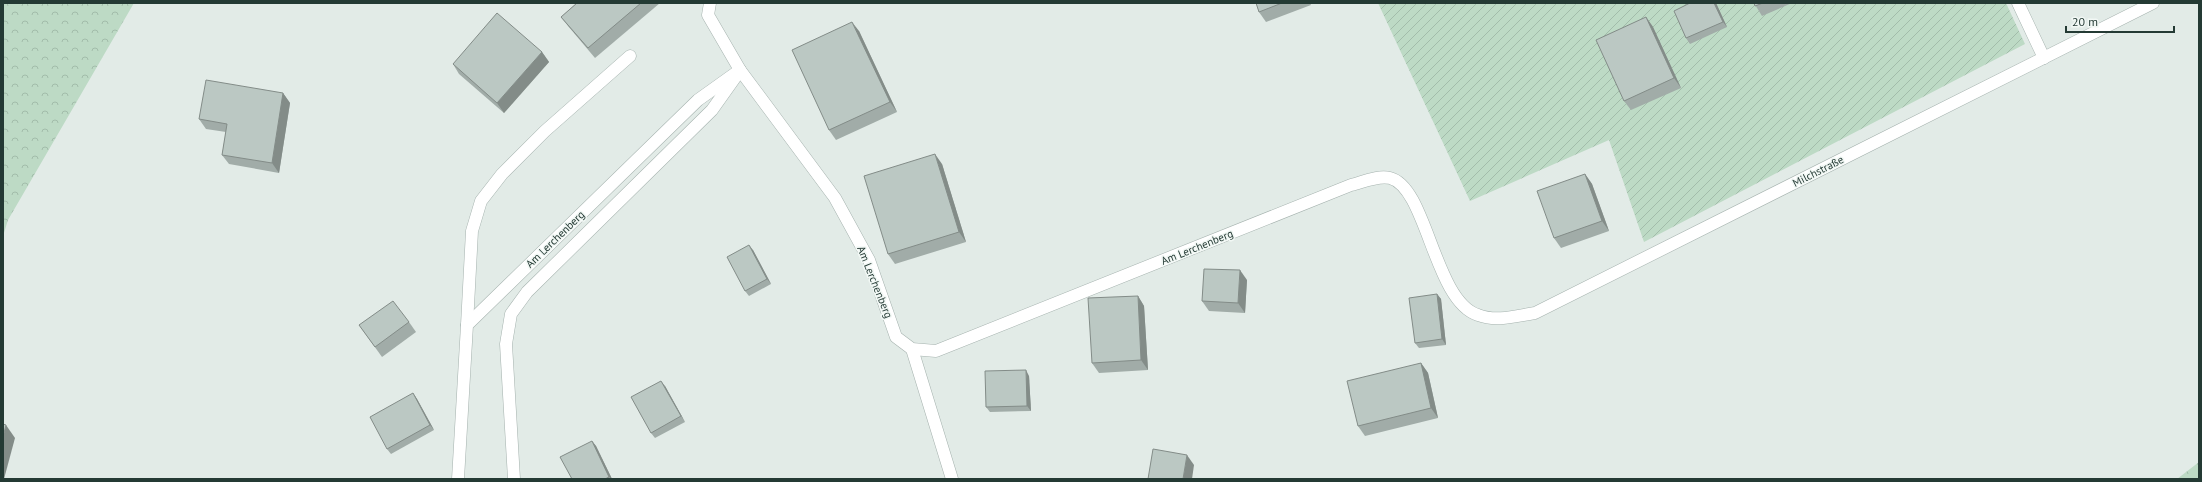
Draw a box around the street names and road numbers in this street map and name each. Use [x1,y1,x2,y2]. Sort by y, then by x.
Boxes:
street label: Milchstraße [1790,152,1846,190]
street label: Am Lerchenberg [523,207,587,271]
street label: Am Lerchenberg [1159,226,1235,268]
street label: Am Lerchenberg [854,244,896,320]

